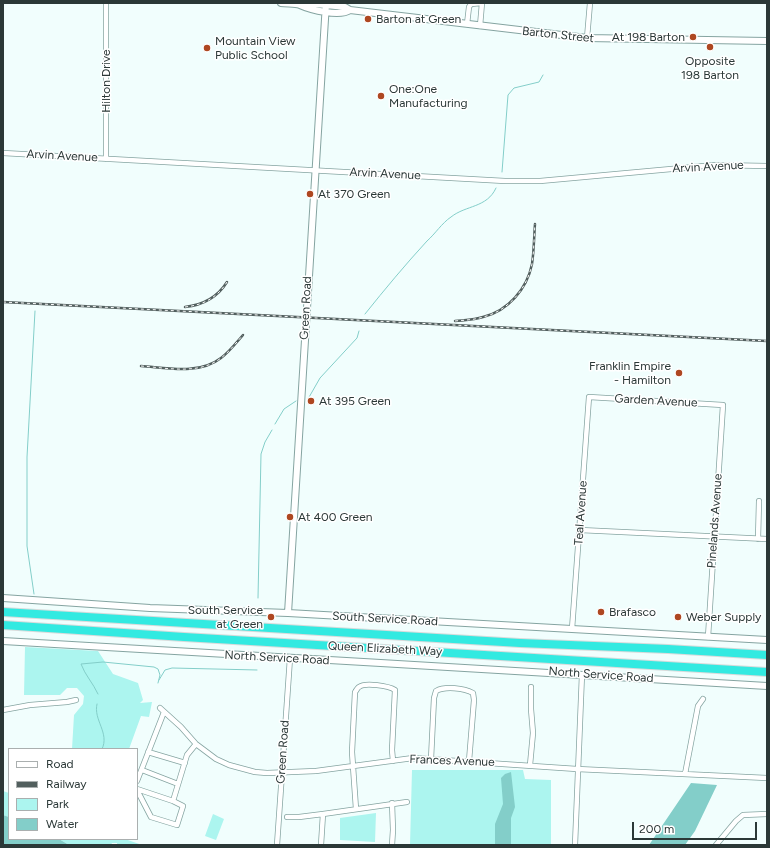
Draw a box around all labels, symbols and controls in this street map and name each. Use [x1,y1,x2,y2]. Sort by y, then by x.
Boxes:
place label: Barton at Green [376,12,461,26]
marker: Barton at Green [363,14,373,24]
street label: Barton Street [521,24,595,46]
place label: At 198 Barton [612,30,685,44]
marker: At 198 Barton [688,32,698,42]
place label: Mountain View Public School [215,34,295,62]
marker: Opposite 198 Barton [705,42,715,52]
marker: Mountain View Public School [202,43,212,53]
street label: Hilton Drive [99,49,113,113]
place label: Opposite 198 Barton [681,54,739,82]
place label: One:One Manufacturing [389,82,467,110]
marker: One:One Manufacturing [376,91,386,101]
street label: Arvin Avenue [26,147,98,165]
street label: Arvin Avenue [672,158,744,176]
street label: Arvin Avenue [349,165,421,183]
place label: At 370 Green [318,187,390,201]
marker: At 370 Green [305,189,315,199]
street label: Green Road [297,276,315,340]
place label: Franklin Empire - Hamilton [589,359,671,387]
marker: Franklin Empire - Hamilton [674,368,684,378]
street label: Garden Avenue [614,392,698,410]
place label: At 395 Green [319,394,391,408]
marker: At 395 Green [306,396,316,406]
street label: Pinelands Avenue [705,473,725,569]
street label: Teal Avenue [572,480,590,546]
place label: At 400 Green [298,510,372,524]
marker: At 400 Green [285,512,295,522]
place label: South Service at Green [188,603,263,631]
place label: Brafasco [609,605,656,619]
marker: Brafasco [596,607,606,617]
street label: South Service Road [332,609,438,629]
place label: Weber Supply [686,610,761,624]
marker: South Service at Green [266,612,276,622]
marker: Weber Supply [673,612,683,622]
street label: Queen Elizabeth Way [327,639,443,659]
street label: North Service Road [224,648,330,668]
street label: North Service Road [548,664,654,686]
street label: Green Road [274,720,292,784]
legend [8,748,138,840]
street label: Frances Avenue [409,752,495,770]
text: Road [46,757,74,771]
text: Railway [46,777,87,791]
text: Park [46,797,69,811]
scale bar [634,814,759,840]
text: Water [46,817,78,831]
text: 200 m [639,822,674,836]

